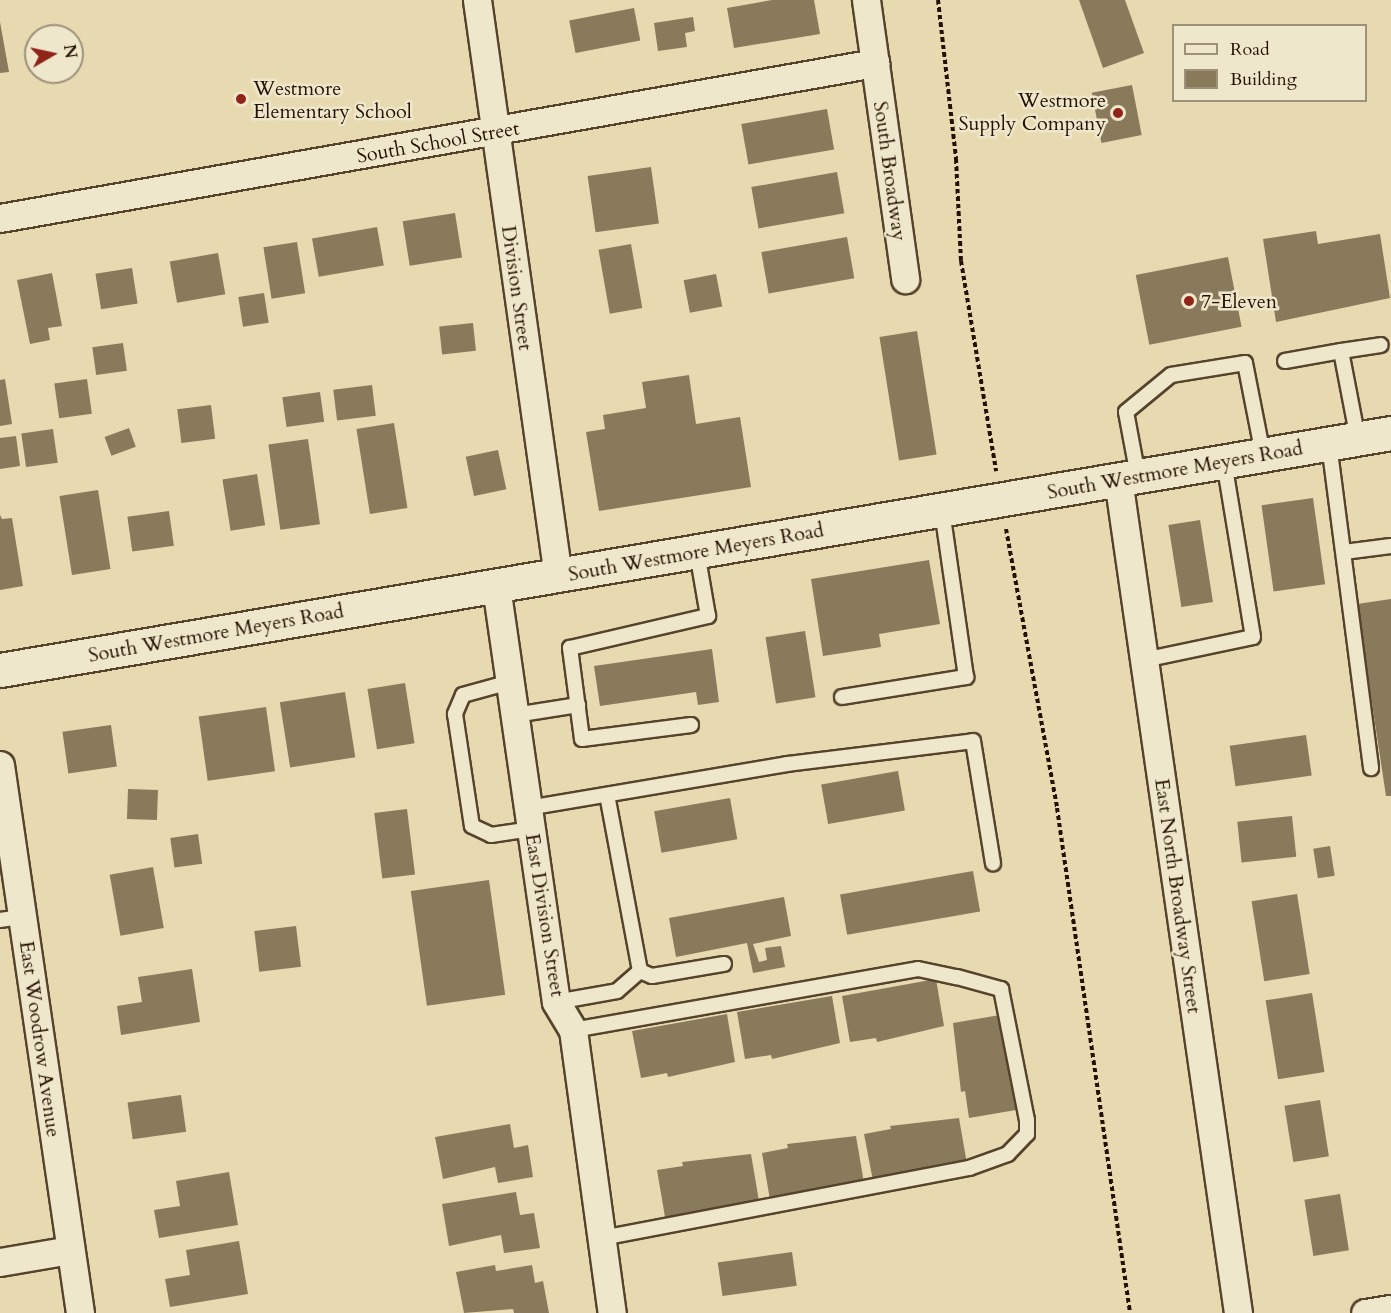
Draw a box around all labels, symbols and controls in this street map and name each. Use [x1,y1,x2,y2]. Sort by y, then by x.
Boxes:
north arrow [24,24,84,84]
legend [1172,24,1367,102]
text: Road [1230,37,1270,62]
text: N [58,43,82,60]
text: Building [1230,67,1297,92]
place label: Westmore Elementary School [253,76,412,123]
place label: Westmore Supply Company [958,89,1106,136]
marker: Westmore Elementary School [234,92,248,106]
street label: South Broadway [868,100,912,242]
marker: Westmore Supply Company [1111,106,1125,120]
street label: South School Street [355,116,521,168]
street label: Division Street [496,224,538,352]
place label: 7-Eleven [1201,289,1277,313]
marker: 7-Eleven [1182,294,1196,308]
street label: South Westmore Meyers Road [1045,436,1305,504]
street label: South Westmore Meyers Road [566,518,826,586]
street label: South Westmore Meyers Road [86,599,346,667]
street label: East North Broadway Street [1150,777,1206,1015]
street label: East Division Street [520,832,570,998]
street label: East Woodrow Avenue [14,939,66,1139]

